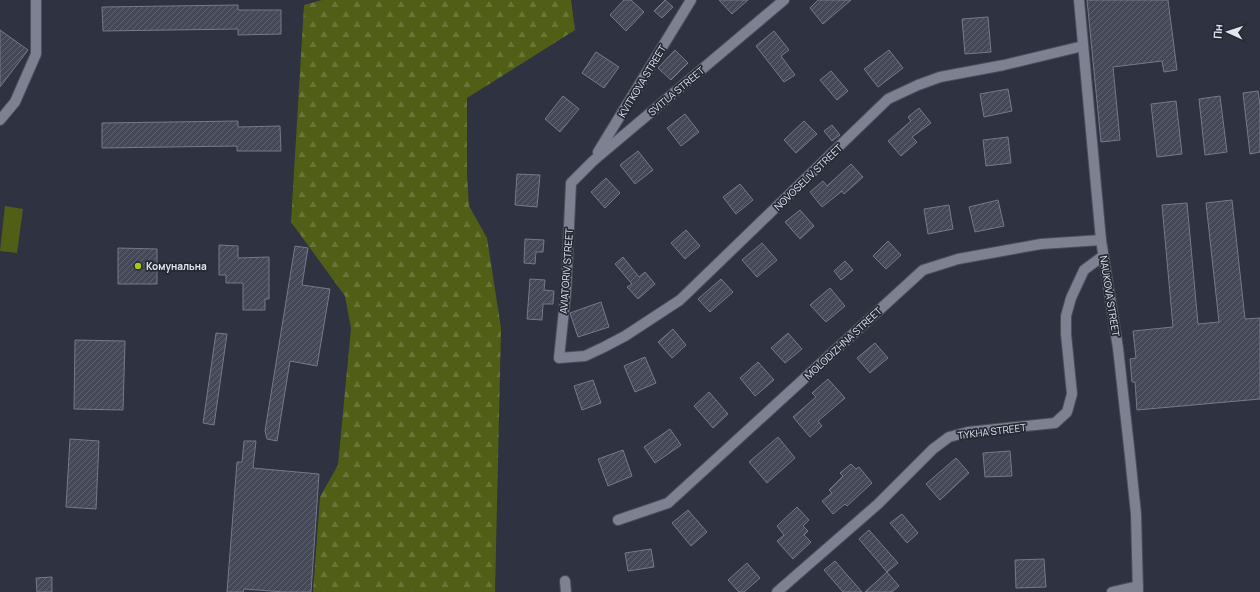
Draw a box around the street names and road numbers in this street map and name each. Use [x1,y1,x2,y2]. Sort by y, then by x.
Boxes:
street label: KVITKOVA STREET [615,42,669,120]
street label: SVITLA STREET [645,63,707,119]
street label: NOVOSELIV STREET [771,141,845,213]
street label: AVIATORIV STREET [556,228,576,314]
street label: NAUKOVA STREET [1097,254,1123,338]
street label: MOLODIZHNA STREET [801,303,885,382]
street label: TYKHA STREET [957,420,1027,442]

